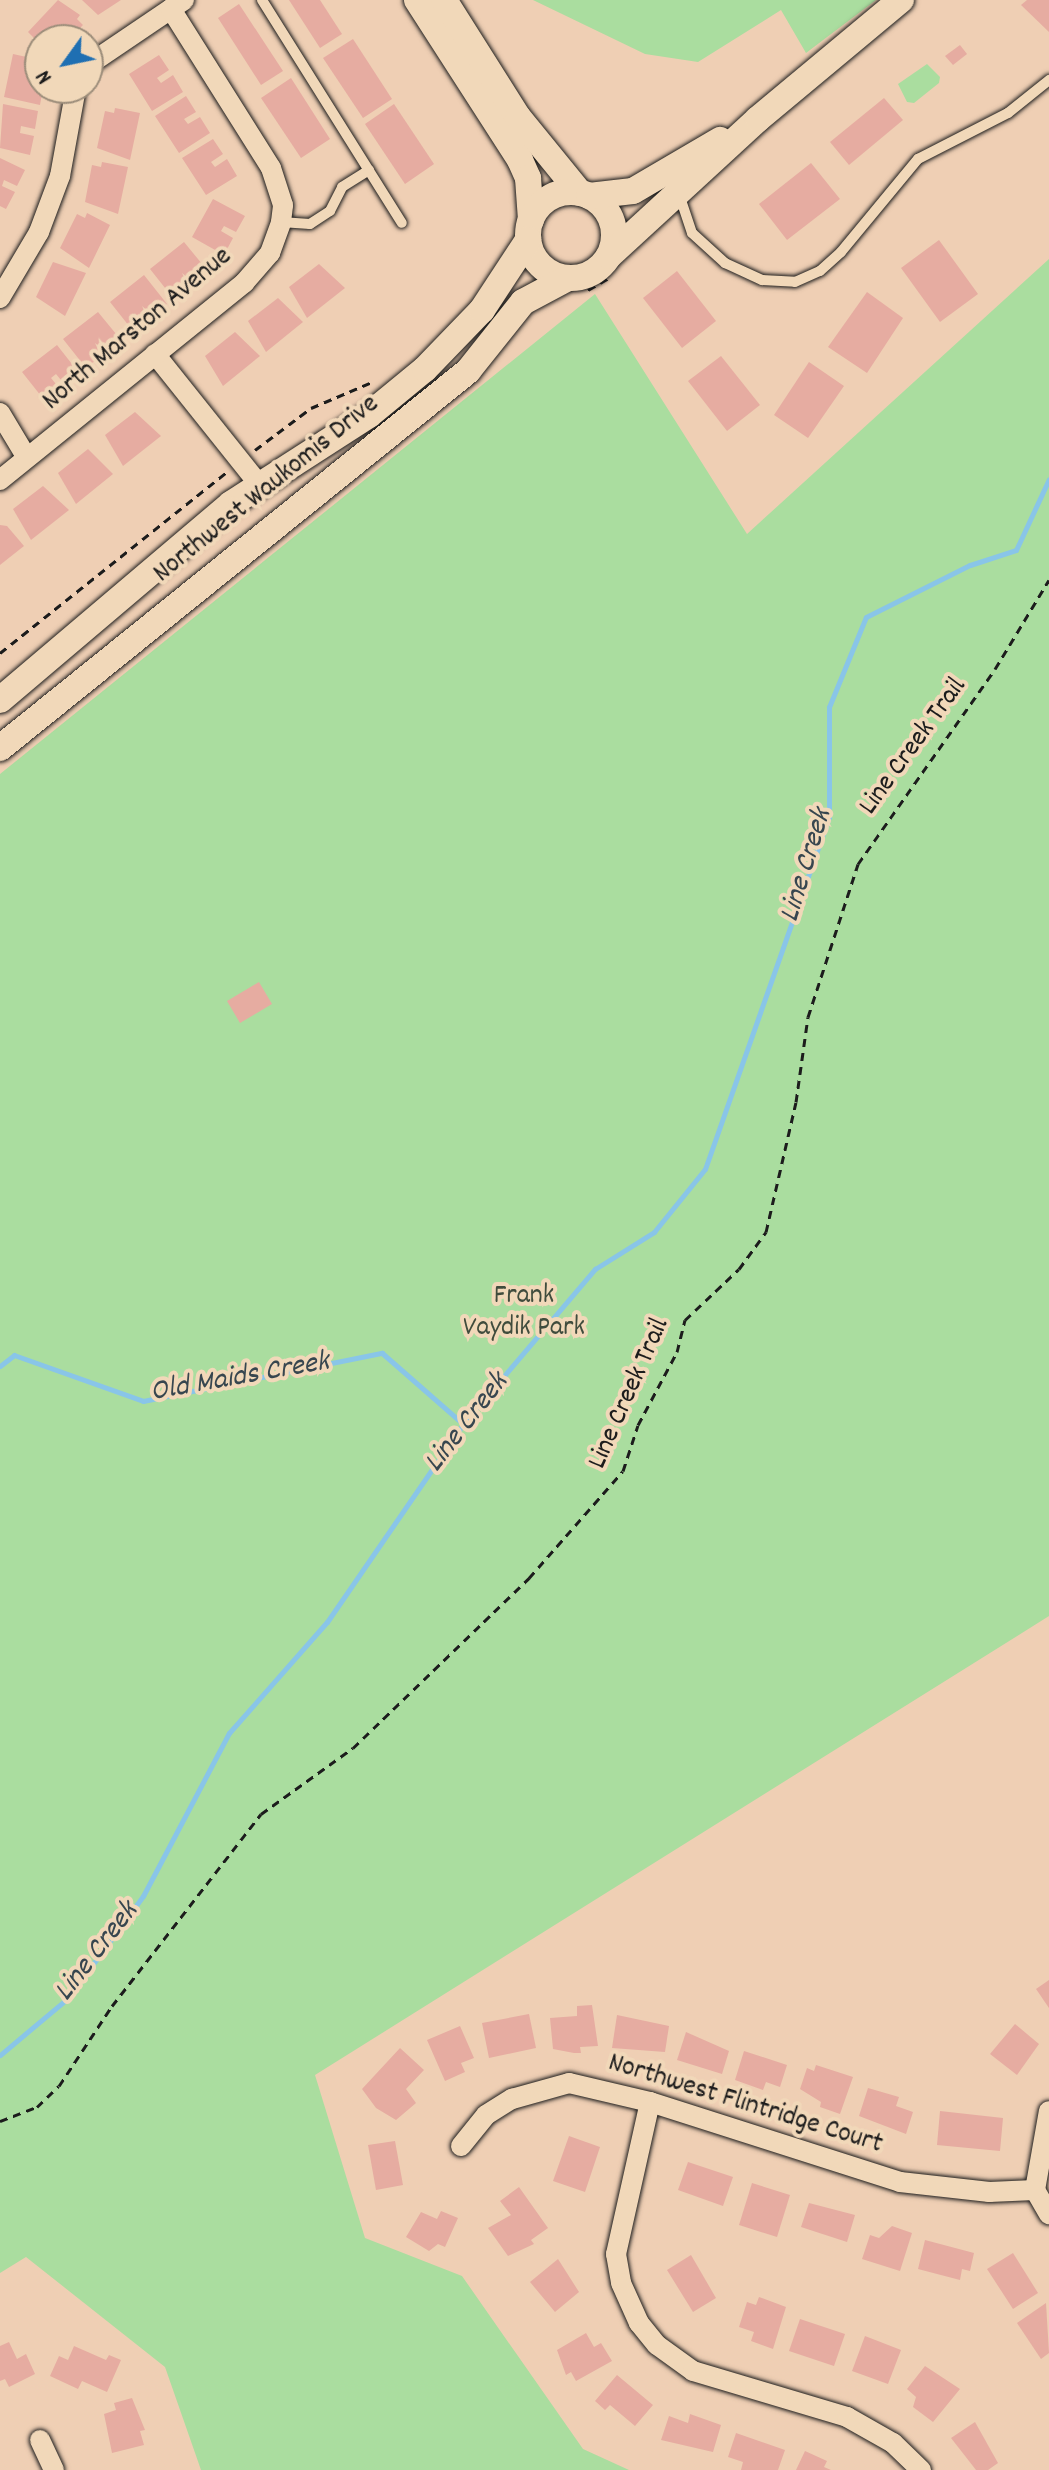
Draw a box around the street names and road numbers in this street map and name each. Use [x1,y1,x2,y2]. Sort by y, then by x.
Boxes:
street label: North Marston Avenue [37,241,239,419]
street label: Northwest Waukomis Drive [147,389,387,591]
street label: Line Creek Trail [853,672,975,822]
street label: Line Creek Trail [582,1313,678,1475]
street label: Northwest Flintridge Court [604,2047,886,2163]

